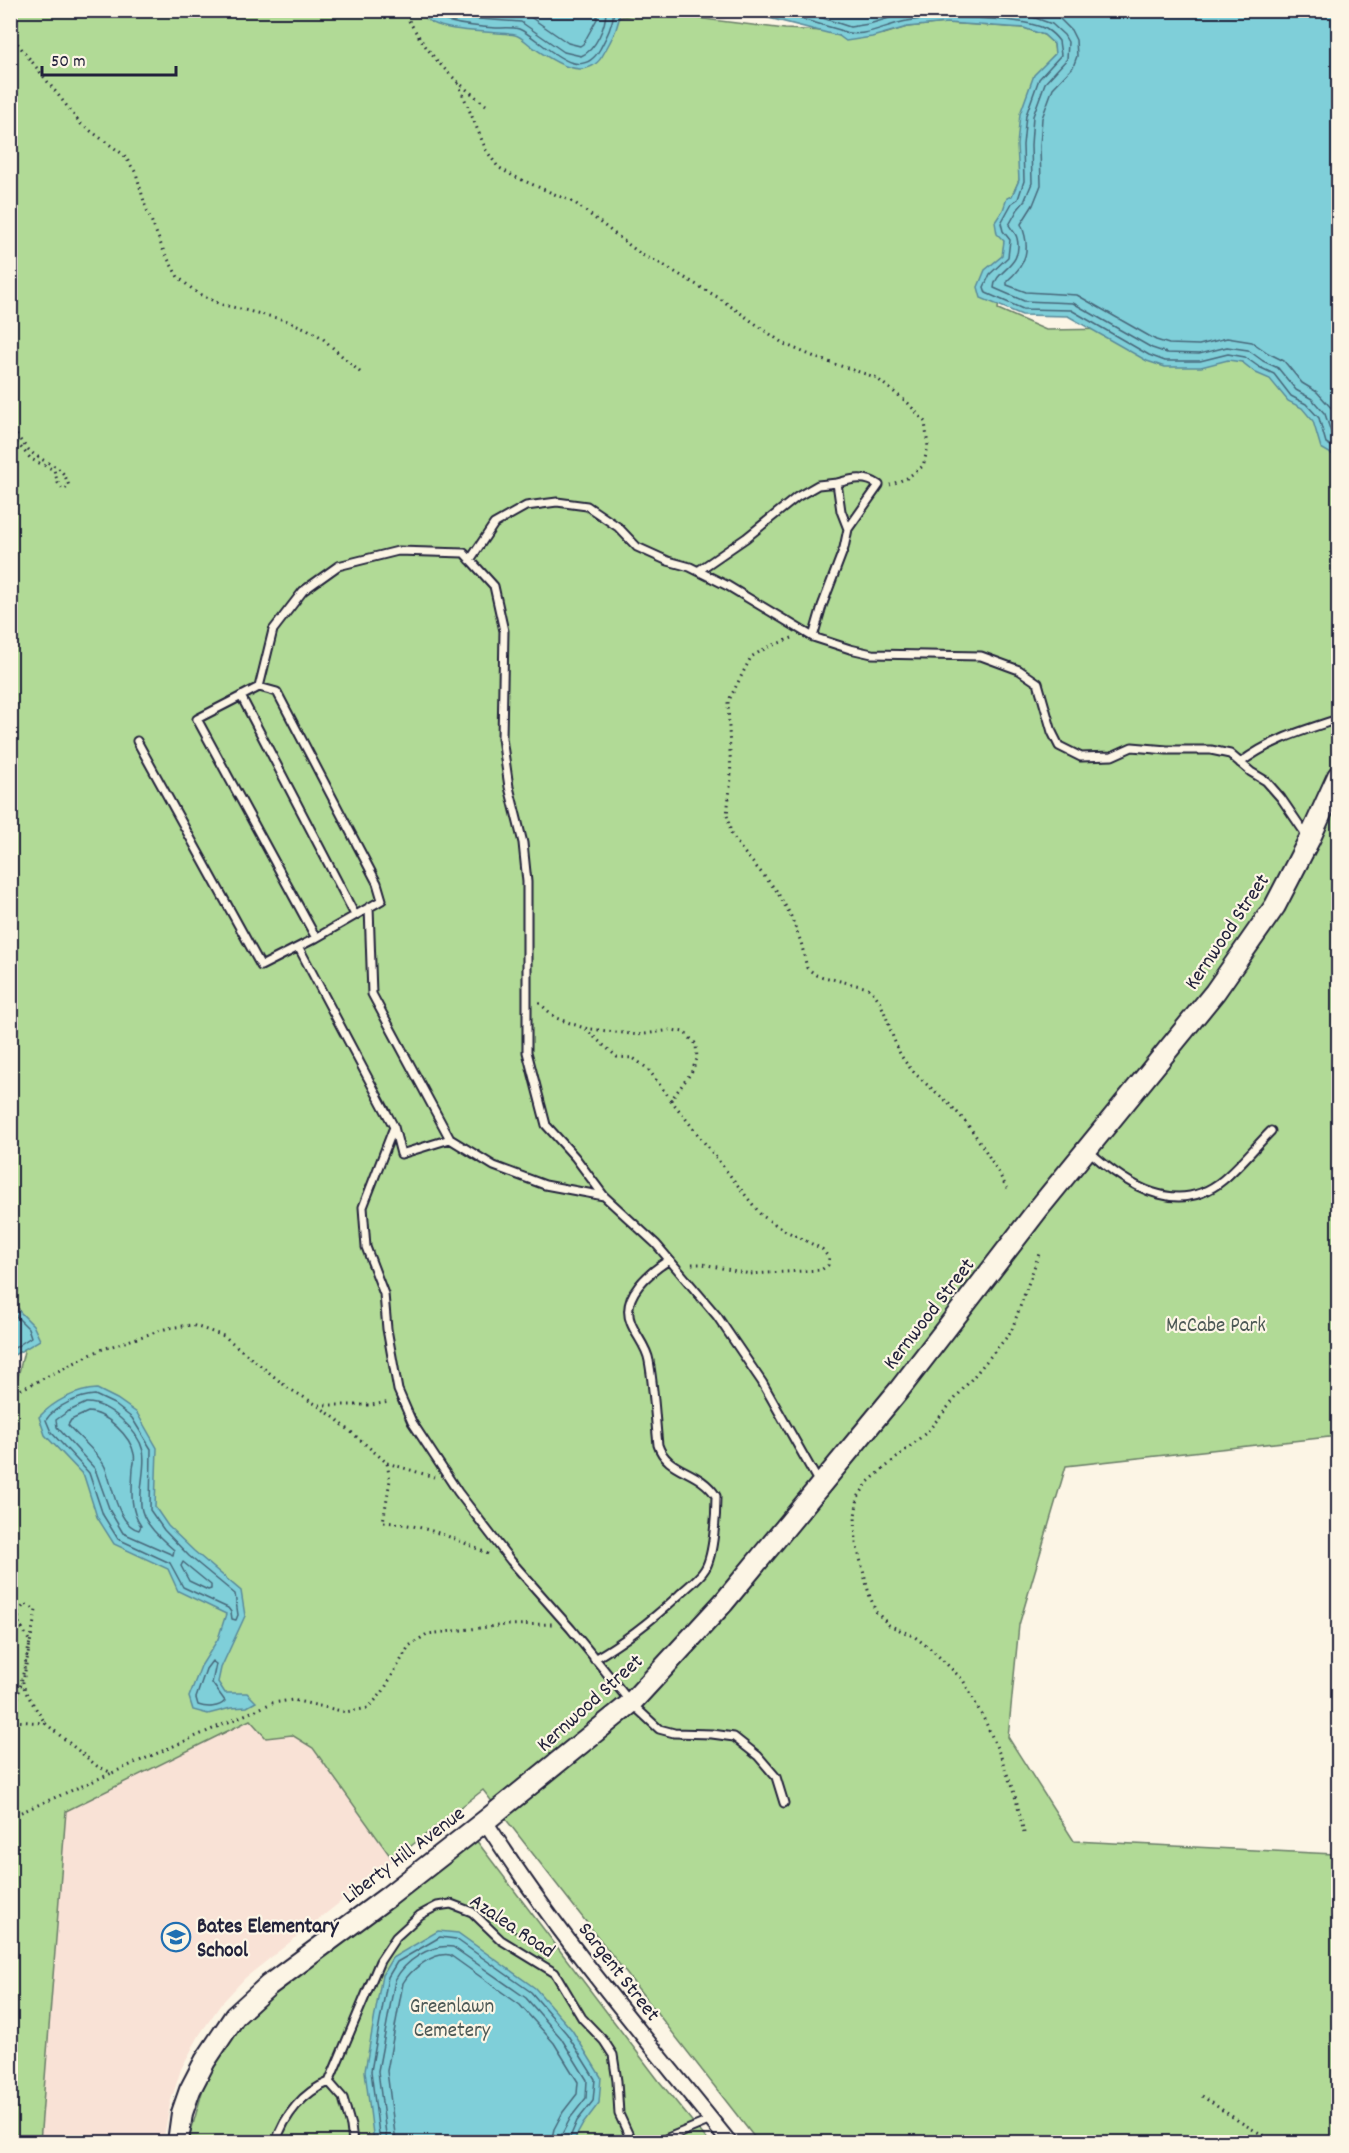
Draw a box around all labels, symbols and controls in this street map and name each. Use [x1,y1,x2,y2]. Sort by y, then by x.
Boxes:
scale bar [42,39,176,77]
text: 50 m [51,50,86,75]
street label: Kernwood Street [1178,868,1279,997]
street label: Kernwood Street [877,1252,984,1377]
park label: McCabe Park [1166,1312,1266,1342]
street label: Kernwood Street [531,1648,651,1760]
street label: Liberty Hill Avenue [337,1800,472,1912]
street label: Azalea Road [463,1888,560,1967]
place label: Bates Elementary School [197,1913,340,1967]
street label: Sargent Street [569,1917,666,2029]
school or university icon: Bates Elementary School [160,1921,192,1953]
park label: Greenlawn Cemetery [410,1993,494,2047]

